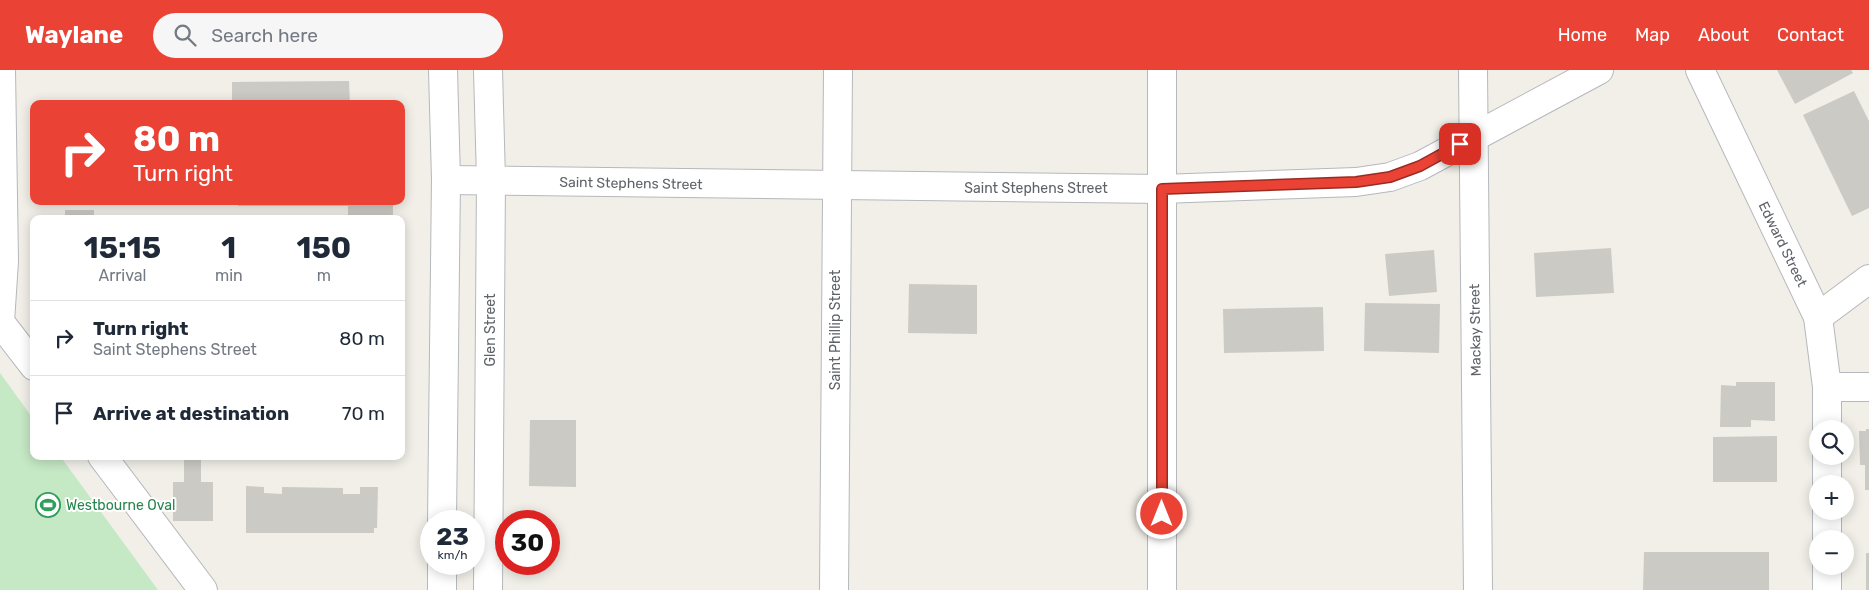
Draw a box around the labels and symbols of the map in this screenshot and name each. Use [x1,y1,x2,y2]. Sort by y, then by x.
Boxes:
pin [1439,123,1481,165]
street label: Saint Stephens Street [559,174,703,193]
street label: Saint Stephens Street [964,180,1108,197]
street label: Edward Street [1755,199,1811,290]
street label: Saint Phillip Street [827,269,844,390]
street label: Mackay Street [1466,283,1485,376]
street label: Glen Street [482,293,499,367]
position arrow [1135,487,1187,539]
sports icon: Westbourne Oval [35,492,61,518]
place label: Westbourne Oval [66,497,175,514]
speed limit sign: 30 [495,510,560,575]

